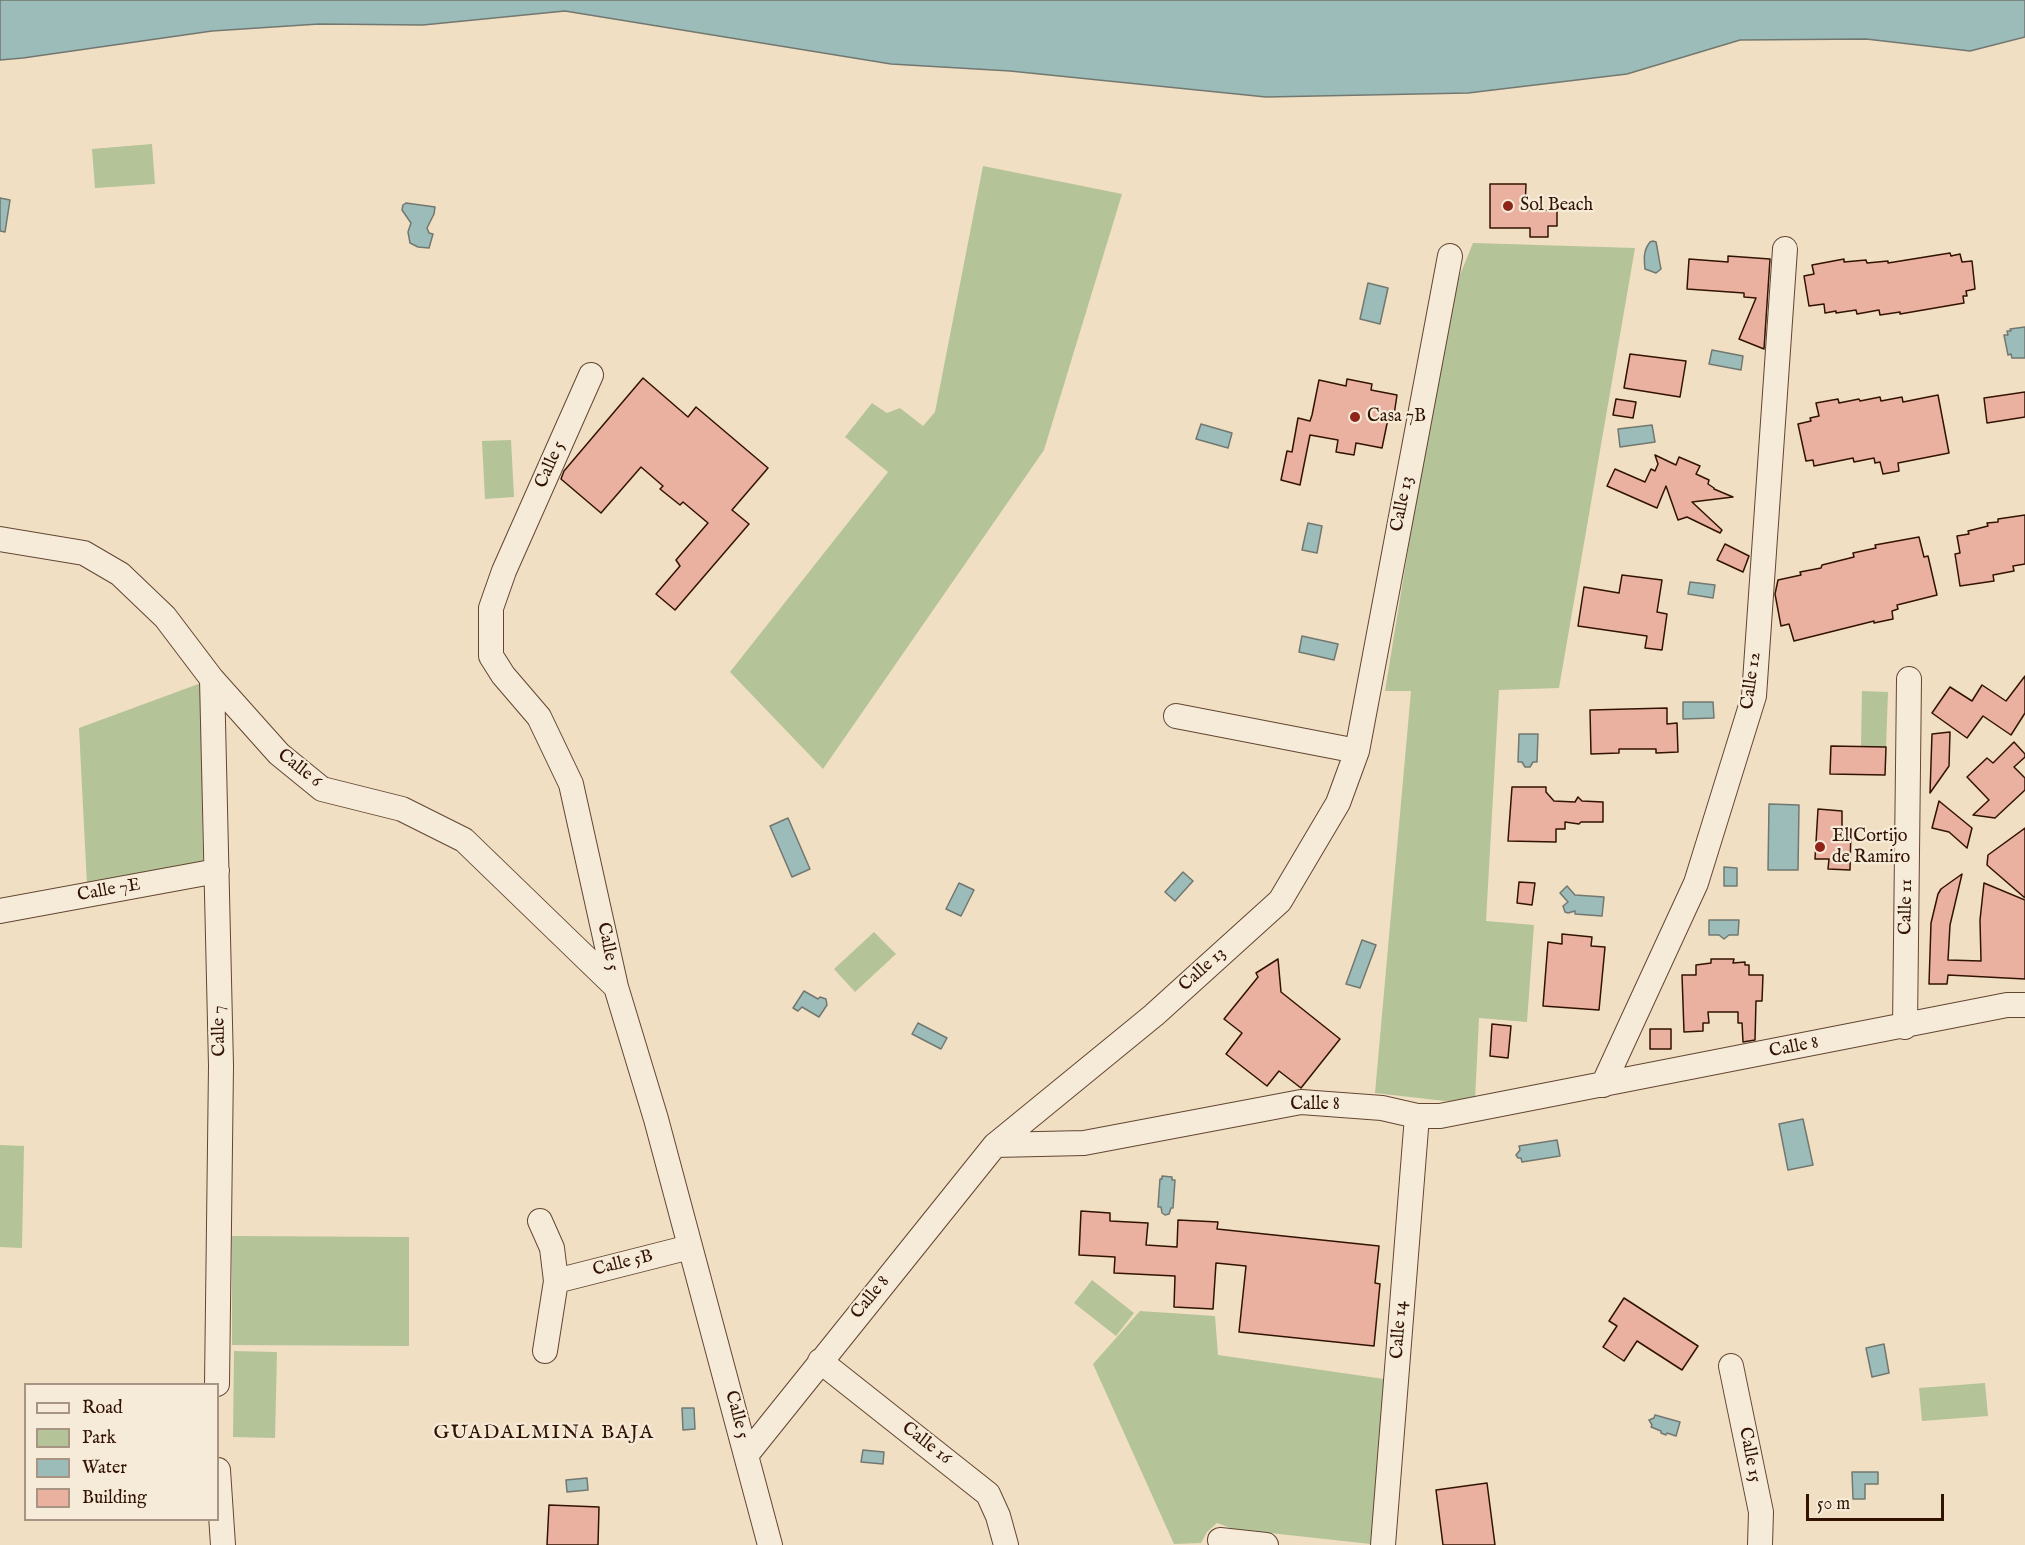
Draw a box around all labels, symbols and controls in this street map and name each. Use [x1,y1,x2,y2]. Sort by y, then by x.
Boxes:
place label: Sol Beach [1520,195,1593,217]
marker: Sol Beach [1501,199,1515,213]
place label: Casa 7B [1367,406,1426,428]
marker: Casa 7B [1348,410,1362,424]
street label: Calle 5 [531,438,571,492]
street label: Calle 13 [1387,474,1419,534]
street label: Calle 12 [1737,651,1767,711]
street label: Calle 6 [273,745,325,793]
place label: El Cortijo de Ramiro [1832,826,1910,868]
marker: El Cortijo de Ramiro [1813,840,1827,854]
street label: Calle 7E [76,875,142,907]
street label: Calle 11 [1896,879,1918,935]
street label: Calle 5 [591,921,623,973]
street label: Calle 13 [1175,943,1231,997]
street label: Calle 7 [209,1005,231,1057]
street label: Calle 8 [1768,1033,1820,1063]
street label: Calle 8 [1290,1094,1340,1116]
street label: Calle 5B [591,1246,655,1282]
street label: Calle 8 [847,1272,895,1324]
street label: Calle 14 [1387,1300,1413,1360]
legend [24,1383,219,1521]
street label: Calle 5 [719,1388,753,1442]
text: Road [82,1397,123,1420]
street label: Calle 16 [897,1418,955,1470]
district label: GUADALMINA BAJA [434,1422,654,1446]
street label: Calle 15 [1733,1426,1765,1484]
text: Park [82,1427,116,1450]
text: Water [82,1457,127,1480]
scale bar [1809,1482,1947,1520]
text: Building [82,1487,147,1510]
text: 50 m [1817,1493,1850,1516]

